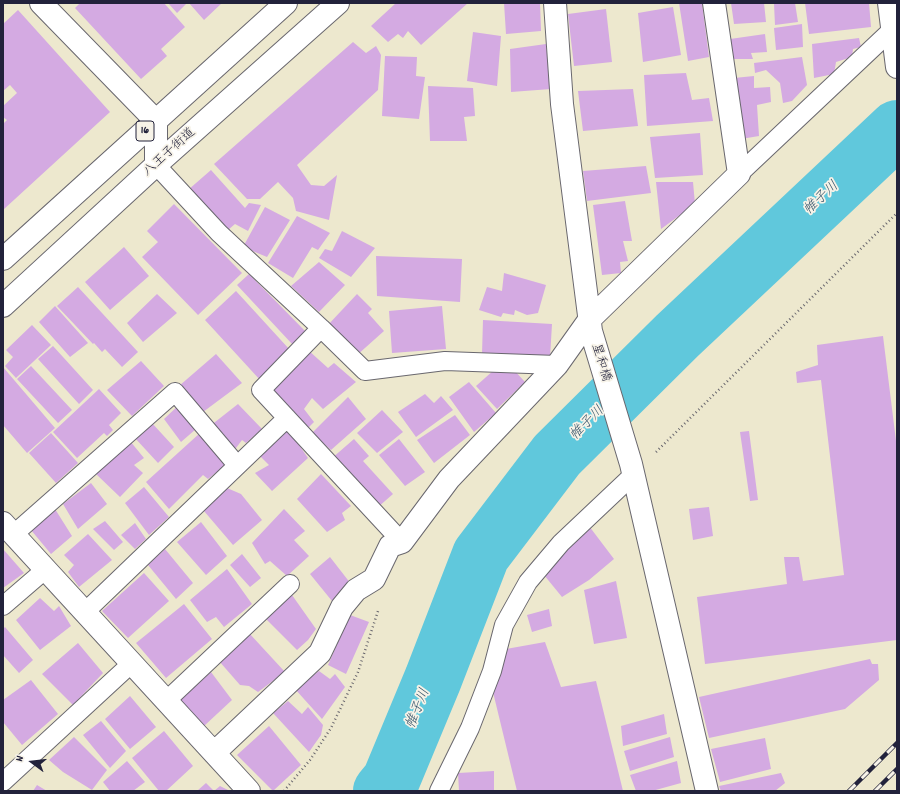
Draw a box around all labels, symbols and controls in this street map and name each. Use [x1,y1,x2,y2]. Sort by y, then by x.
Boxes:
road number: 16 [136,121,154,141]
street label: 八王子街道 [141,125,199,181]
water label: 帷子川 [801,179,843,219]
street label: 星和橋 [587,342,613,384]
water label: 帷子川 [567,403,609,445]
water label: 帷子川 [403,686,435,732]
north arrow [12,742,52,782]
text: N [12,754,29,764]

